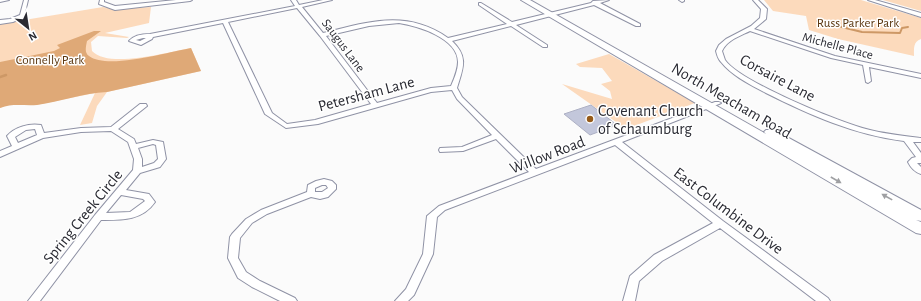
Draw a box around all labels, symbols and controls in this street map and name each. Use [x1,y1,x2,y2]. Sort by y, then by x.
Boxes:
north arrow [8,8,48,48]
street label: Saugus Lane [319,17,367,75]
park label: Russ Parker Park [817,17,899,30]
text: N [27,30,39,43]
street label: Michelle Place [801,31,874,62]
street label: Corsaire Lane [737,51,818,104]
park label: Connelly Park [16,54,84,67]
street label: North Meacham Road [669,60,794,142]
street label: Petersham Lane [316,73,416,114]
place label: Covenant Church of Schaumburg [598,103,703,137]
marker: Covenant Church of Schaumburg [585,114,595,124]
street label: Willow Road [508,133,587,177]
street label: East Columbine Drive [671,164,786,257]
street label: Spring Creek Circle [40,167,125,267]
one-way arrow [830,176,842,183]
one-way arrow [881,193,893,200]

